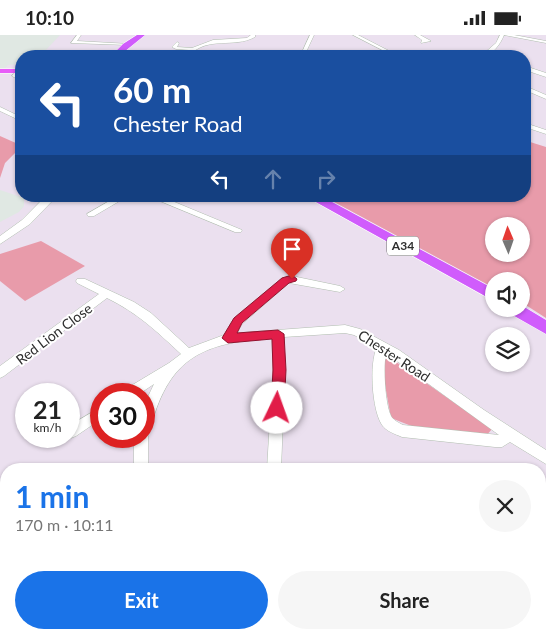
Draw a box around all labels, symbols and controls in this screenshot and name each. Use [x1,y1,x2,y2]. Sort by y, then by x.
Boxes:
text: 10:10 [25,6,74,29]
text: 60 m [113,68,191,110]
icon: left [30,70,95,135]
text: Chester Road [113,110,243,137]
icon: left [206,165,234,193]
icon: ahead [259,165,287,193]
icon: right [312,165,340,193]
north arrow [485,217,530,263]
map controls [485,217,530,372]
pin [271,228,313,279]
icon: arrive [278,235,306,263]
road number: A34 [387,237,419,255]
button: sound [485,272,530,317]
street label: Red Lion Close [12,299,95,368]
street label: Chester Road [355,326,433,385]
button: layers [485,327,530,372]
position arrow [250,381,302,433]
speed limit sign: 30 [90,383,155,448]
text: 21 [33,394,62,424]
text: km/h [33,420,62,435]
text: 1 min [15,478,89,514]
button: close [479,480,531,532]
text: 170 m · 10:11 [15,515,114,534]
button: Exit [15,571,268,629]
button: Share [278,571,531,629]

